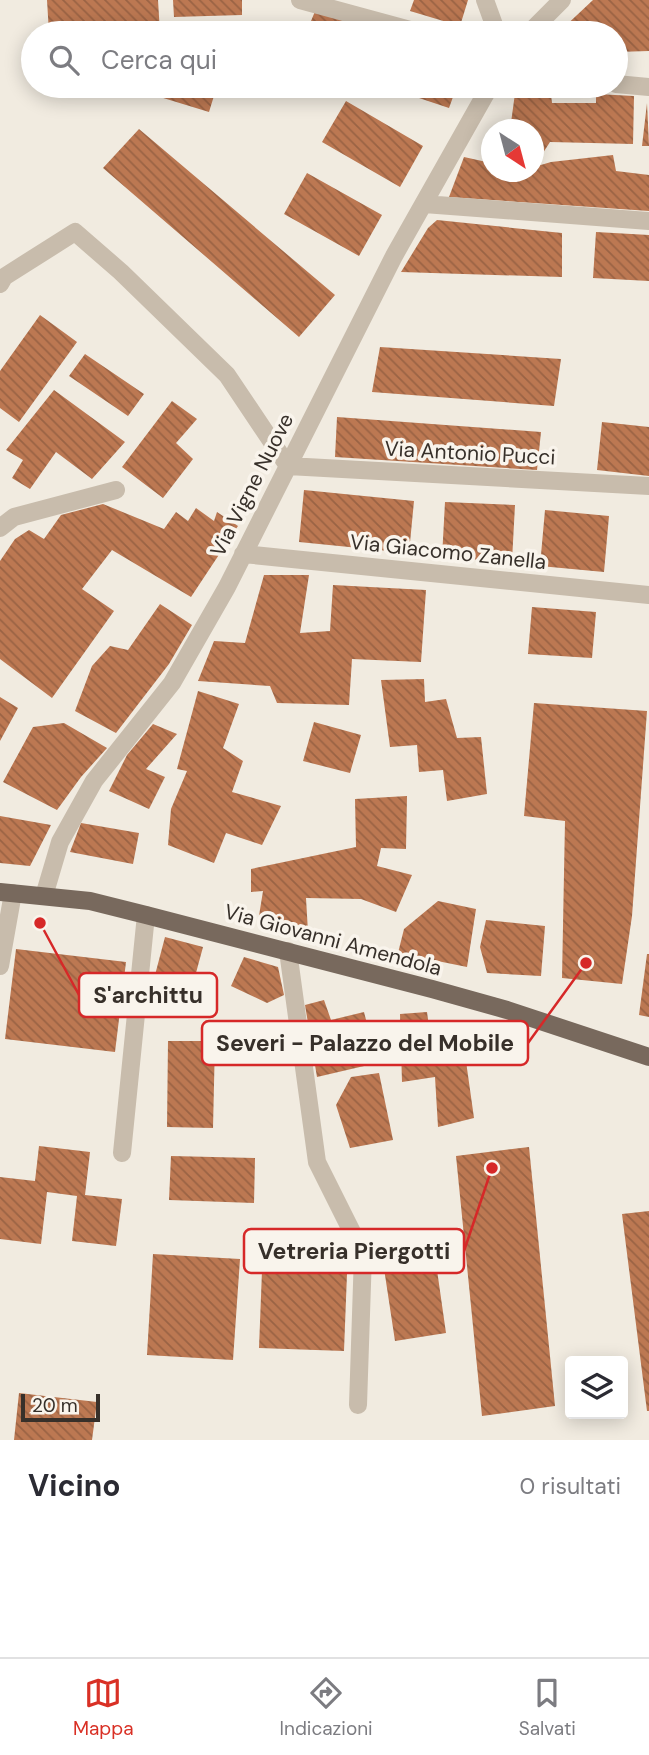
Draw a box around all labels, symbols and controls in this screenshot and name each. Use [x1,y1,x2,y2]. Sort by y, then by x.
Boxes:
search box [21,21,628,98]
icon: search [45,41,83,79]
text: Cerca qui [101,43,217,77]
north arrow [481,119,544,182]
street label: Via Vigne Nuove [204,408,300,561]
street label: Via Antonio Pucci [384,435,556,471]
street label: Via Giacomo Zanella [348,528,548,576]
street label: Via Giovanni Amendola [221,897,445,983]
callout: S'archittu [79,973,217,1017]
text: S'archittu [93,980,203,1010]
callout: Severi - Palazzo del Mobile [202,1021,528,1065]
text: Severi - Palazzo del Mobile [216,1028,514,1058]
callout: Vetreria Piergotti [244,1229,464,1273]
text: Vetreria Piergotti [258,1236,450,1266]
map controls [565,1356,628,1419]
button: layers [565,1356,628,1419]
scale bar [21,1391,100,1423]
text: 20 m [32,1393,78,1418]
text: Vicino [28,1466,121,1505]
text: 0 risultati [520,1471,621,1501]
tab: Mappa [73,1674,134,1741]
tab: Indicazioni [280,1674,373,1741]
tab: Salvati [519,1674,576,1741]

